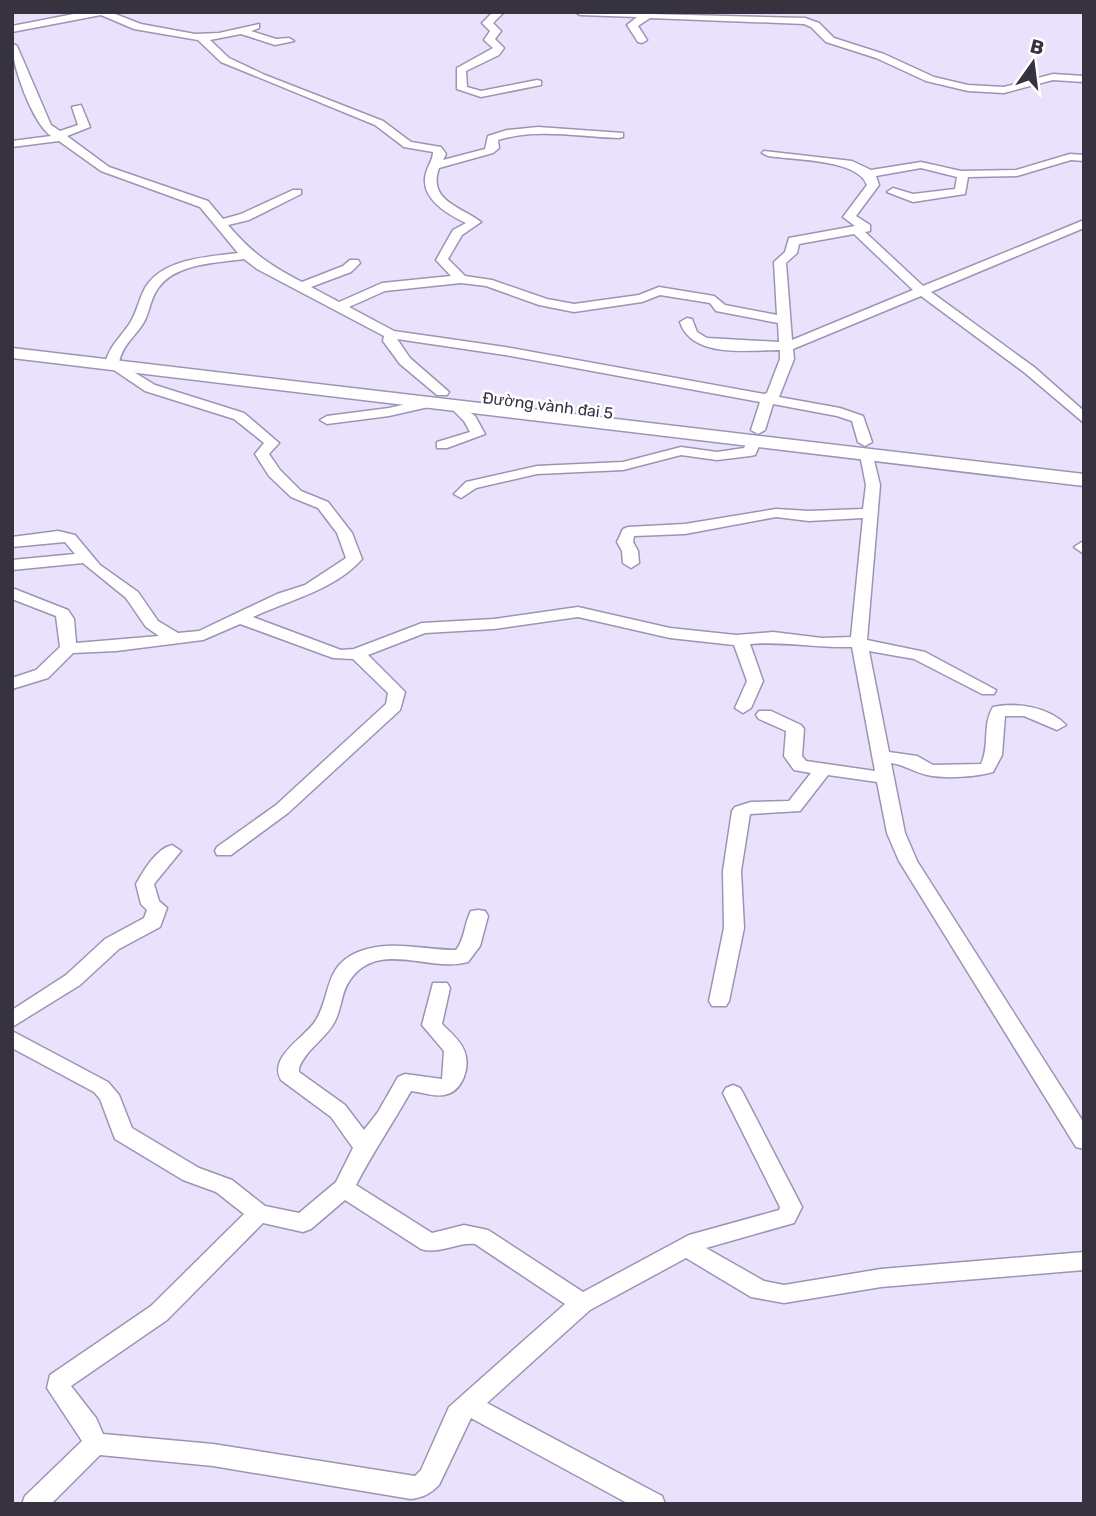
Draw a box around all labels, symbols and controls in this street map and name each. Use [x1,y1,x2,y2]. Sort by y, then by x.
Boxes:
north arrow [998,28,1068,98]
text: B [1028,34,1046,60]
street label: Đường vành đai 5 [482,388,614,423]

